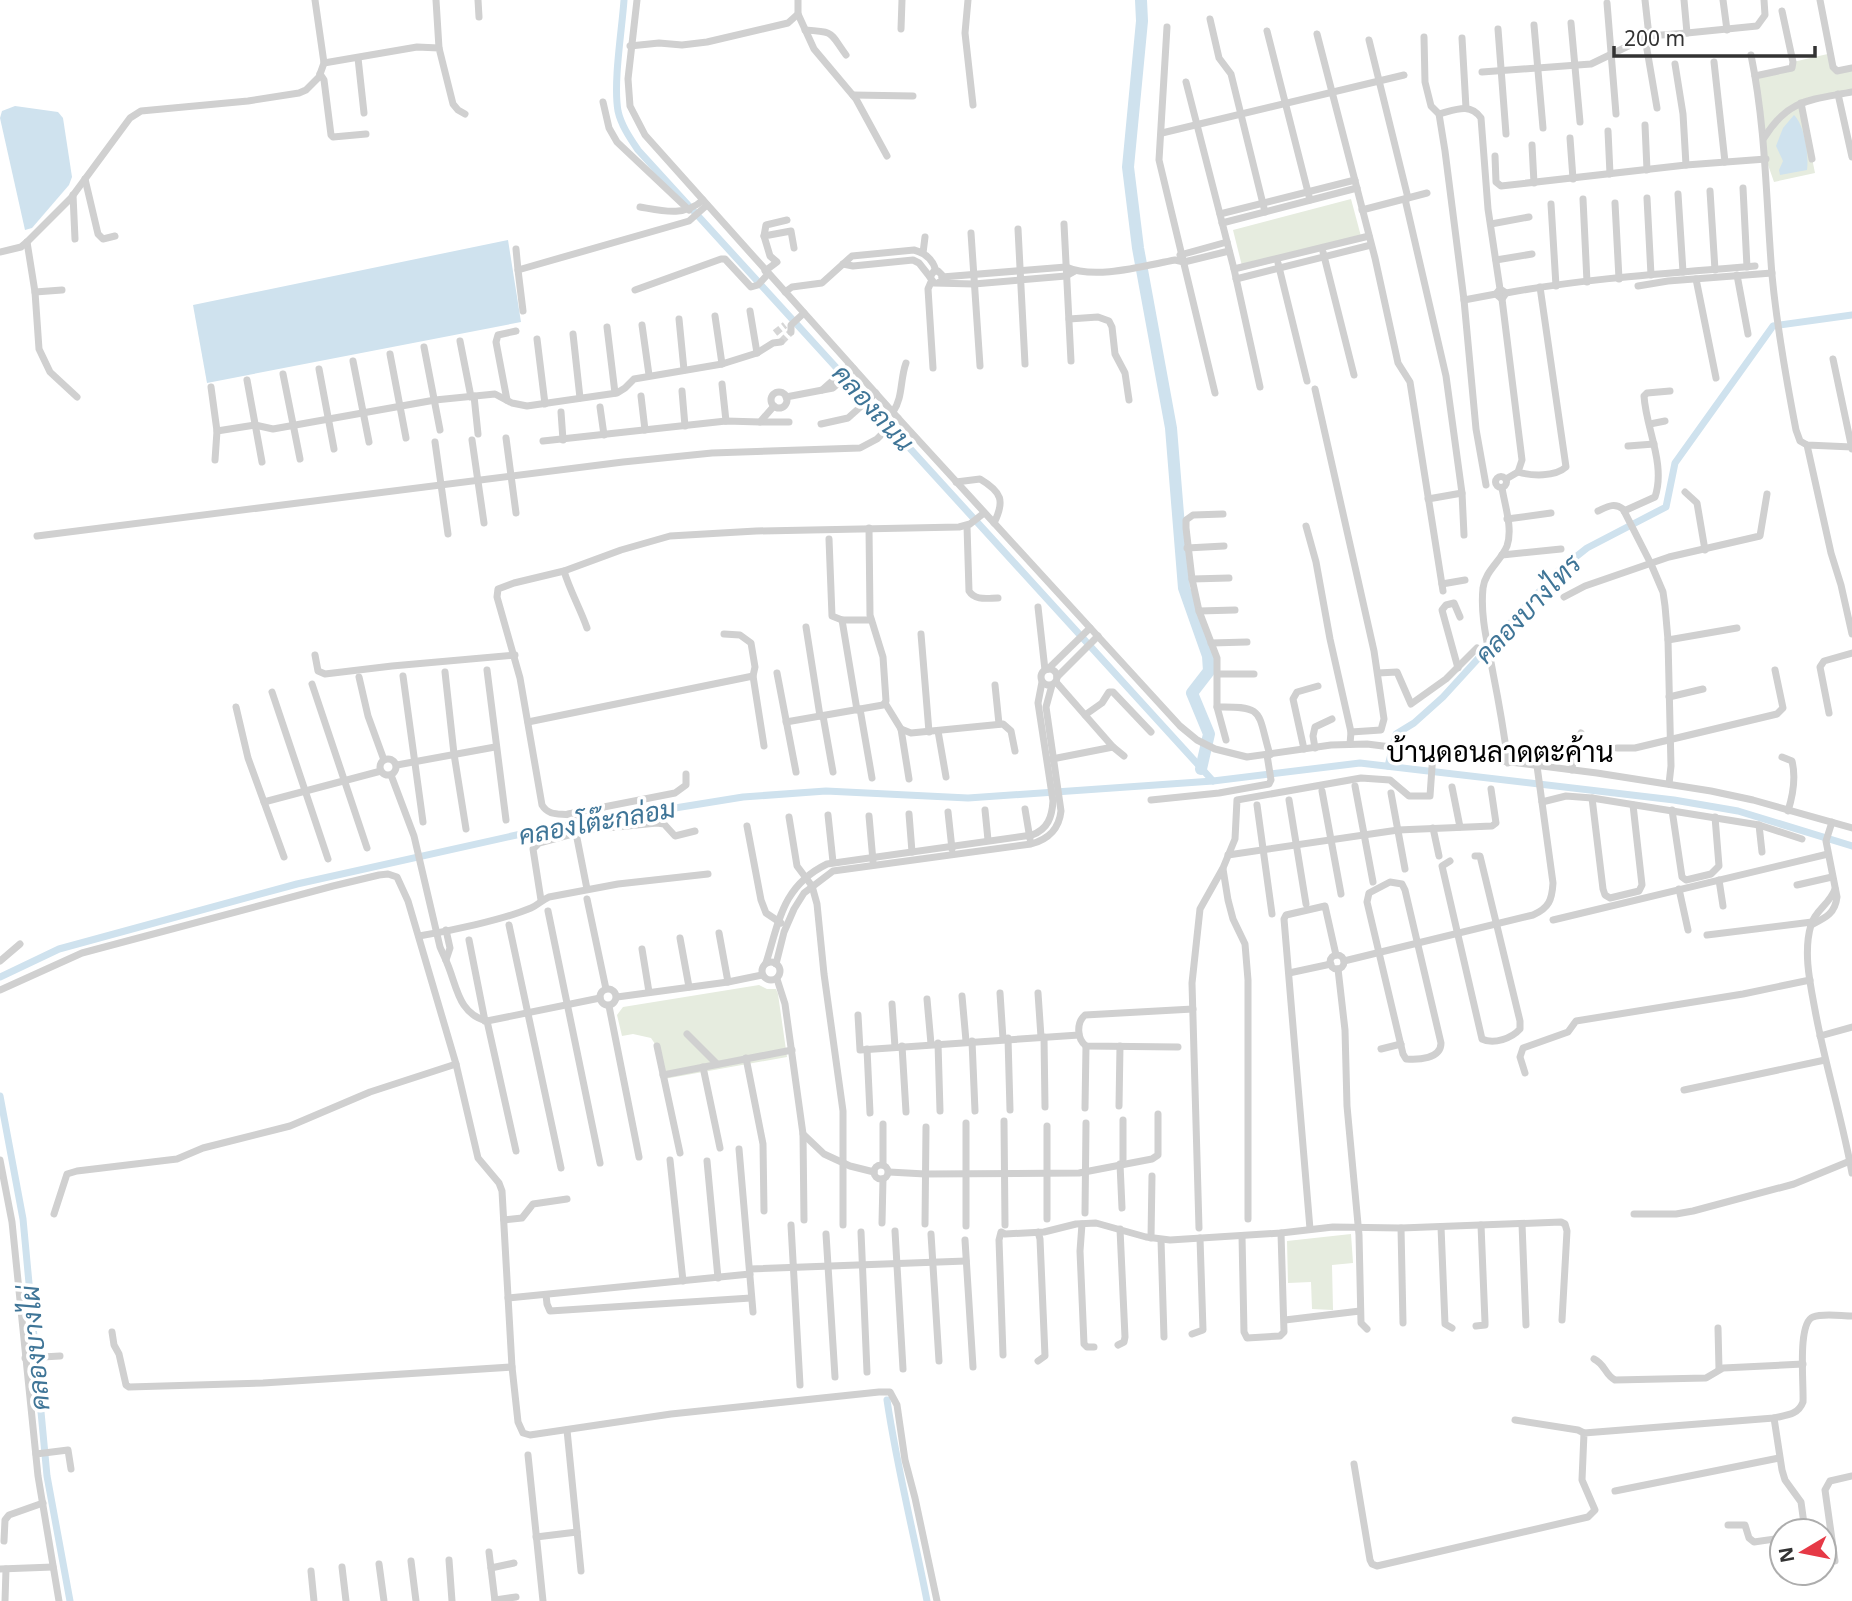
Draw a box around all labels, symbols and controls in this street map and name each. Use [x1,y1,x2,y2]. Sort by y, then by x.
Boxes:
scale bar [1614,14,1815,58]
text: 200 m [1624,24,1685,52]
water label: คลองถนน [825,356,923,459]
water label: คลองบางไทร [1466,545,1589,671]
district label: บ้านดอนลาดตะค้าน [1387,732,1613,770]
water label: คลองโต๊ะกล่อม [516,790,678,853]
water label: คลองบางไผ่ [10,1282,57,1412]
north arrow [1768,1517,1838,1587]
text: N [1772,1545,1800,1565]

